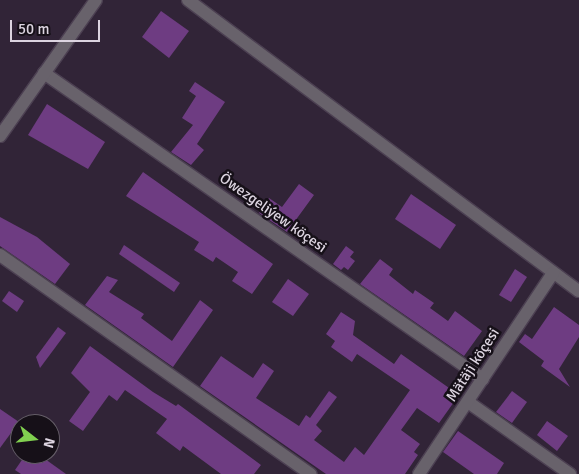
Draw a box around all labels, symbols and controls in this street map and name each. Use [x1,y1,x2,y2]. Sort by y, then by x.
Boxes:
scale bar [12,10,102,42]
text: 50 m [18,20,49,38]
street label: Öwezgeliýew köçesi [216,169,330,257]
street label: Mätäji köçesi [443,325,503,405]
north arrow [10,414,60,464]
text: N [39,436,58,450]

